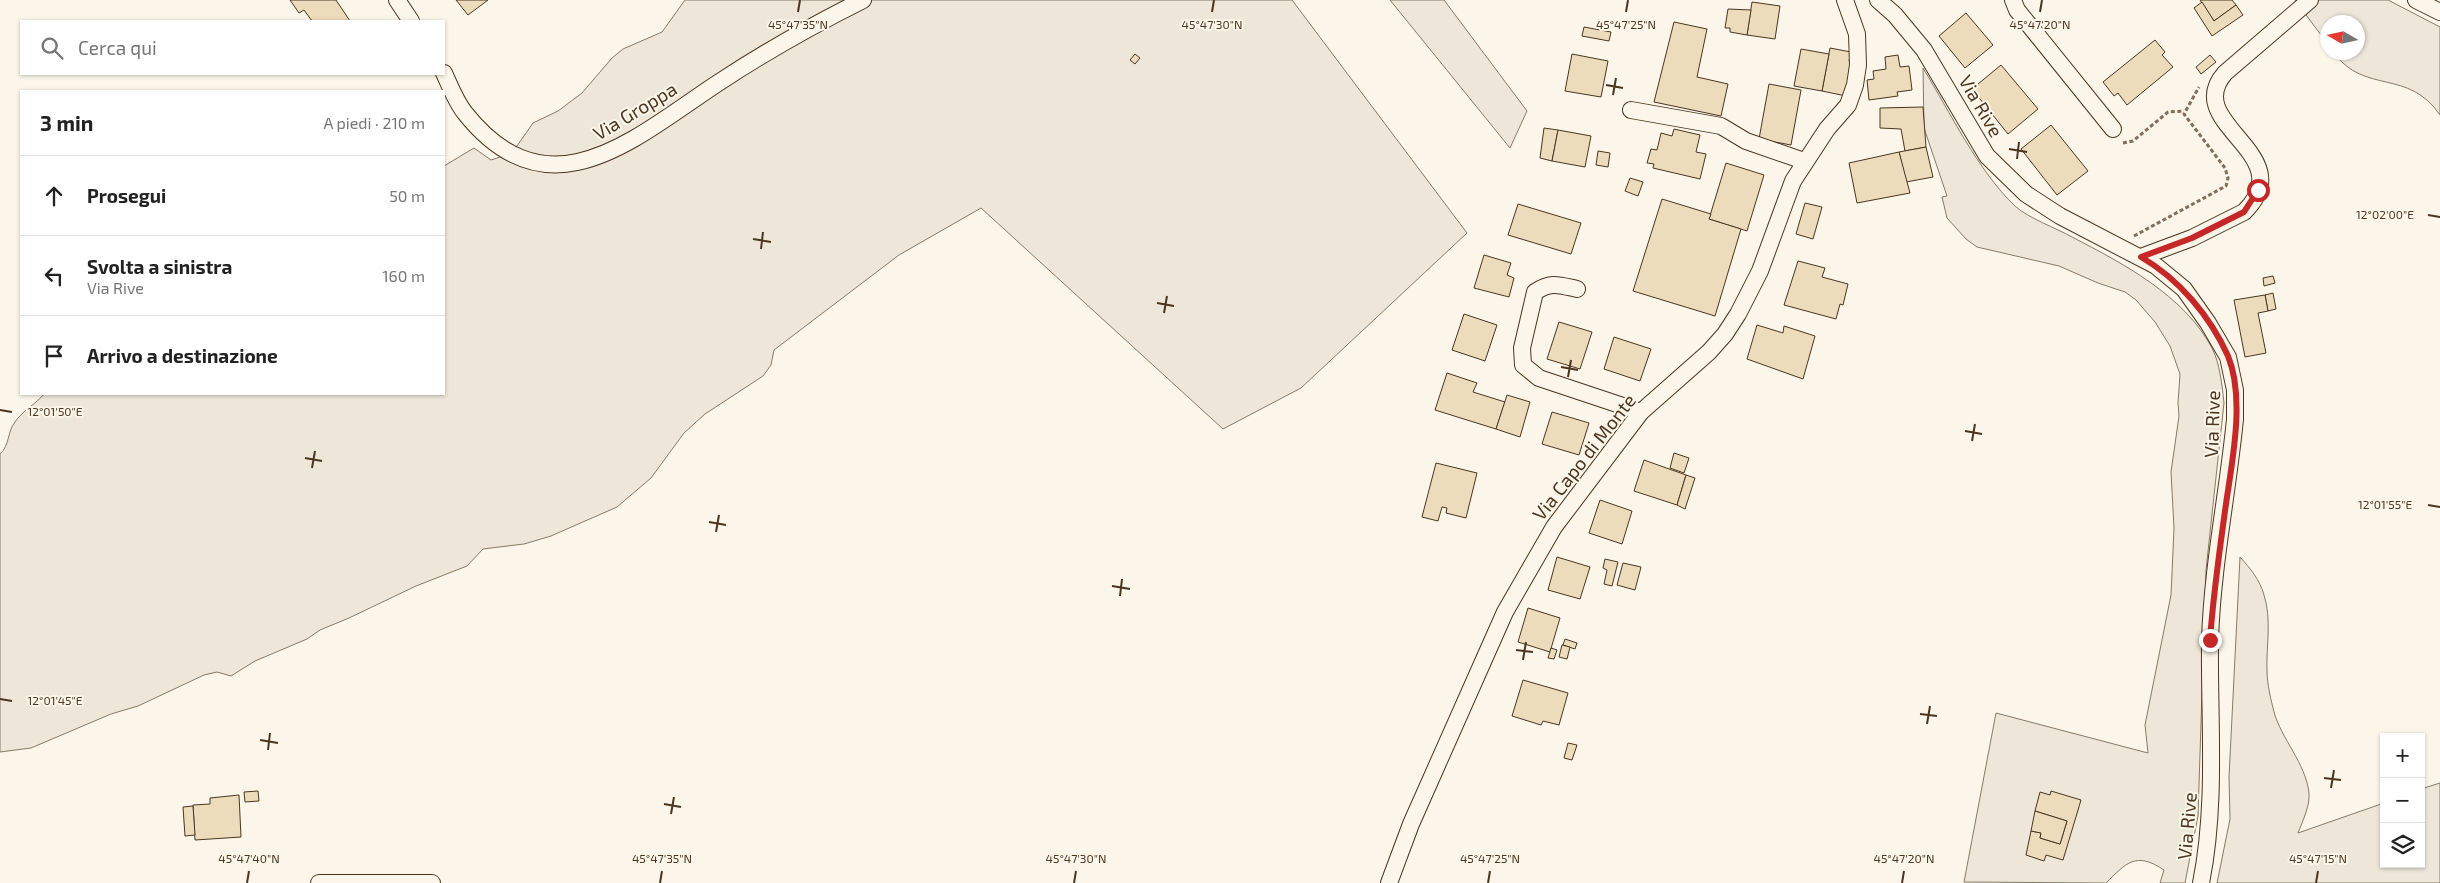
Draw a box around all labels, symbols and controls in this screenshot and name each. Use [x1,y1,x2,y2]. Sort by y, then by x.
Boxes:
north arrow [2320,15,2365,60]
text: 45°47'35"N [768,17,828,31]
text: 45°47'30"N [1182,17,1242,31]
text: 45°47'25"N [1596,17,1656,31]
text: 45°47'20"N [2010,17,2070,31]
search box [20,20,445,75]
icon: search [38,34,66,62]
text: Cerca qui [78,36,157,59]
street label: Via Rive [1955,71,2008,141]
street label: Via Groppa [589,77,681,145]
text: 3 min [40,110,93,135]
text: A piedi · 210 m [323,113,425,132]
route start [2247,179,2270,202]
icon: ahead [40,182,68,210]
text: Prosegui [87,184,166,207]
text: 50 m [389,186,425,205]
text: 12°02'00"E [2356,207,2414,221]
text: Svolta a sinistra [87,255,232,278]
icon: left [40,262,68,290]
text: 160 m [382,266,425,285]
text: Via Rive [87,278,144,297]
icon: arrive [40,342,68,370]
text: Arrivo a destinazione [87,344,278,367]
street label: Via Capo di Monte [1527,389,1640,524]
street label: Via Rive [2199,390,2224,458]
text: 12°01'50"E [27,404,83,418]
text: 12°01'55"E [2358,497,2412,511]
route end [2199,629,2222,652]
text: 12°01'45"E [28,693,83,707]
map controls [2380,733,2425,868]
button: + [2380,733,2425,778]
button: − [2380,778,2425,823]
street label: Via Rive [2172,791,2201,861]
button: layers [2380,823,2425,868]
text: 45°47'40"N [218,851,280,865]
text: 45°47'35"N [632,851,692,865]
text: 45°47'30"N [1046,851,1106,865]
text: 45°47'25"N [1460,851,1520,865]
text: 45°47'20"N [1874,851,1934,865]
text: 45°47'15"N [2289,851,2347,865]

